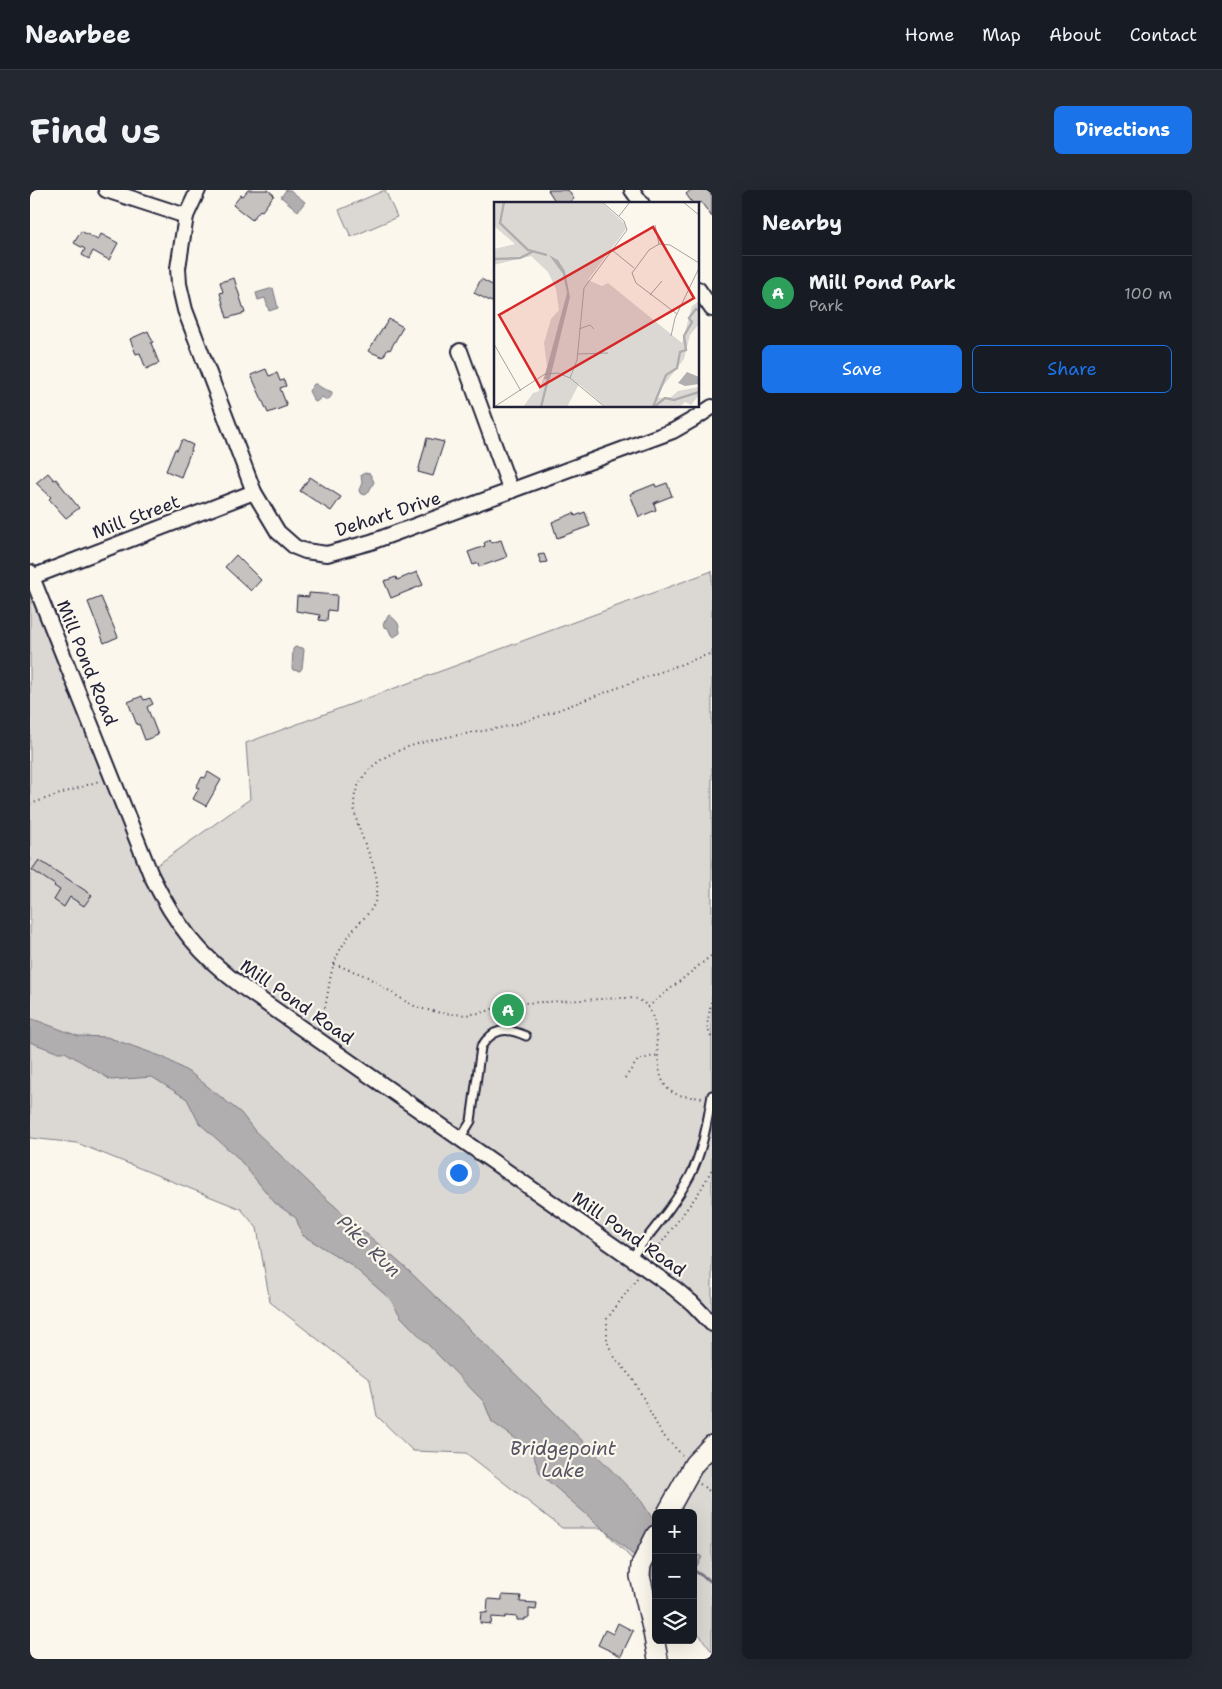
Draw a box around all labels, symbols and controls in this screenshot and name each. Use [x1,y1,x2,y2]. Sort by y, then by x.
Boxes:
text: Nearbee [25,19,131,51]
text: Home [905,23,954,47]
text: Map [982,23,1021,47]
text: About [1049,23,1102,47]
text: Contact [1130,23,1197,47]
button: Directions [1054,106,1192,154]
text: Find us [30,107,161,154]
inset map [494,202,700,408]
text: Nearby [762,209,842,237]
text: Mill Pond Park [809,270,956,295]
text: A [772,283,784,304]
text: 100 m [1124,283,1172,304]
text: Park [809,295,843,316]
button: Save [762,345,962,393]
button: Share [972,345,1172,393]
street label: Dehart Drive [332,486,444,542]
street label: Mill Street [89,489,183,545]
street label: Mill Pond Road [51,597,123,729]
street label: Mill Pond Road [235,954,359,1050]
pin: A [492,991,524,1029]
your location [446,1160,472,1186]
street label: Mill Pond Road [567,1186,691,1282]
water label: Pike Run [332,1209,406,1283]
water label: Bridgepoint Lake [510,1436,617,1483]
map controls [652,1509,697,1644]
button: + [652,1509,697,1554]
button: − [652,1554,697,1599]
button: layers [652,1599,697,1644]

